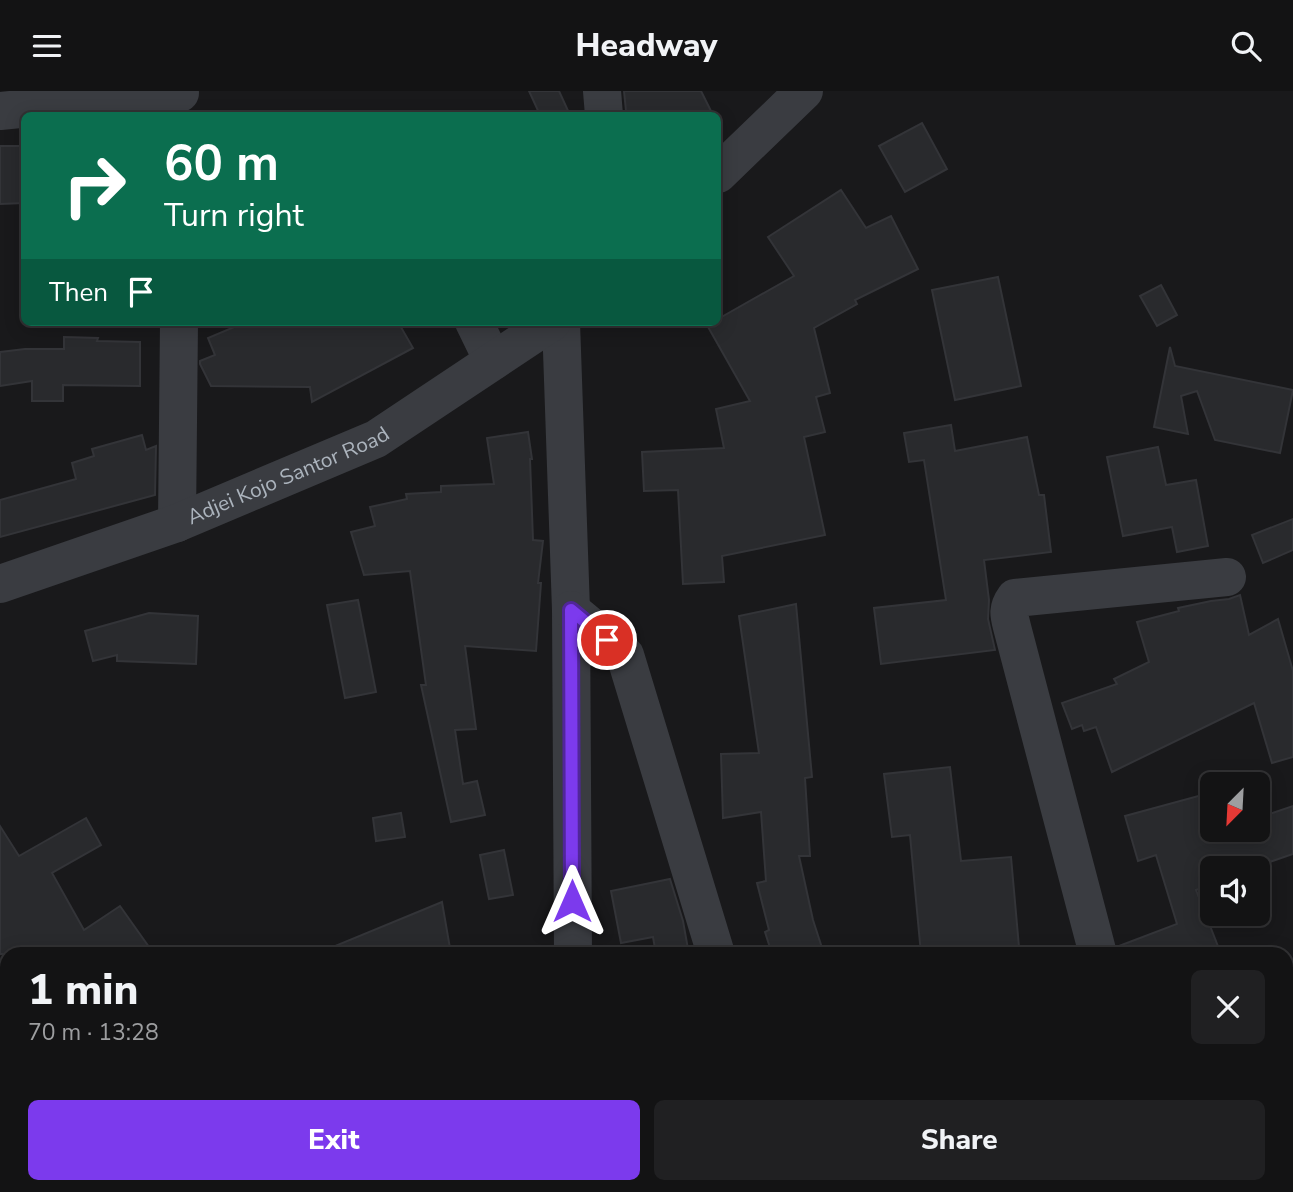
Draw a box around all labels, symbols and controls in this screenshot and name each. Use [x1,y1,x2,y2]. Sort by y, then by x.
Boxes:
text: Headway [576,24,717,67]
icon: menu [28,27,66,65]
icon: search [1227,27,1265,65]
text: 60 m [164,130,279,197]
icon: right [49,140,140,231]
text: Turn right [164,194,304,237]
icon: arrive [122,273,160,311]
text: Then [49,275,108,310]
street label: Adjei Kojo Santor Road [183,420,395,531]
pin [577,610,637,670]
icon: arrive [588,621,626,659]
north arrow [1200,772,1270,842]
map controls [1200,772,1270,926]
button: sound [1200,856,1270,926]
position arrow [535,864,609,938]
text: 1 min [28,962,138,1019]
button: close [1191,970,1265,1044]
text: 70 m · 13:28 [28,1017,159,1048]
button: Exit [28,1100,640,1180]
button: Share [654,1100,1265,1180]

